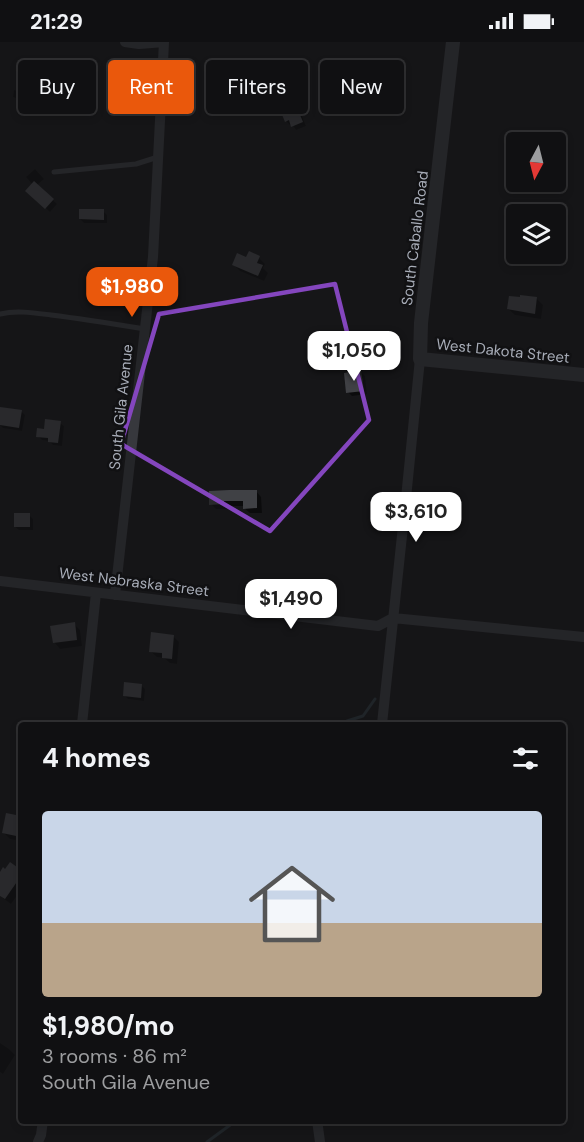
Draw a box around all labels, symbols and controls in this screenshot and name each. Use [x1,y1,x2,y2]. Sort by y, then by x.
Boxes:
text: 21:29 [30,7,83,36]
chip: Buy [18,60,96,114]
chip: Rent [108,60,194,114]
chip: Filters [206,60,308,114]
chip: New [320,60,404,114]
north arrow [506,132,566,192]
map controls [506,132,566,264]
street label: South Caballo Road [397,169,433,307]
button: layers [506,204,566,264]
pin: $1,980 [83,267,181,318]
text: $1,980 [100,273,164,299]
pin: $1,050 [305,331,403,382]
street label: West Dakota Street [435,334,571,368]
text: $1,050 [322,337,386,363]
street label: South Gila Avenue [104,343,138,471]
pin: $3,610 [367,492,465,543]
text: $3,610 [384,498,448,524]
street label: West Nebraska Street [58,563,210,601]
pin: $1,490 [242,579,340,630]
text: $1,490 [259,585,323,611]
text: 4 homes [42,741,151,775]
icon: filters [509,742,542,775]
icon: home [238,850,346,958]
text: $1,980/mo [42,1009,175,1043]
text: 3 rooms · 86 m² [42,1043,187,1069]
text: South Gila Avenue [42,1069,210,1095]

